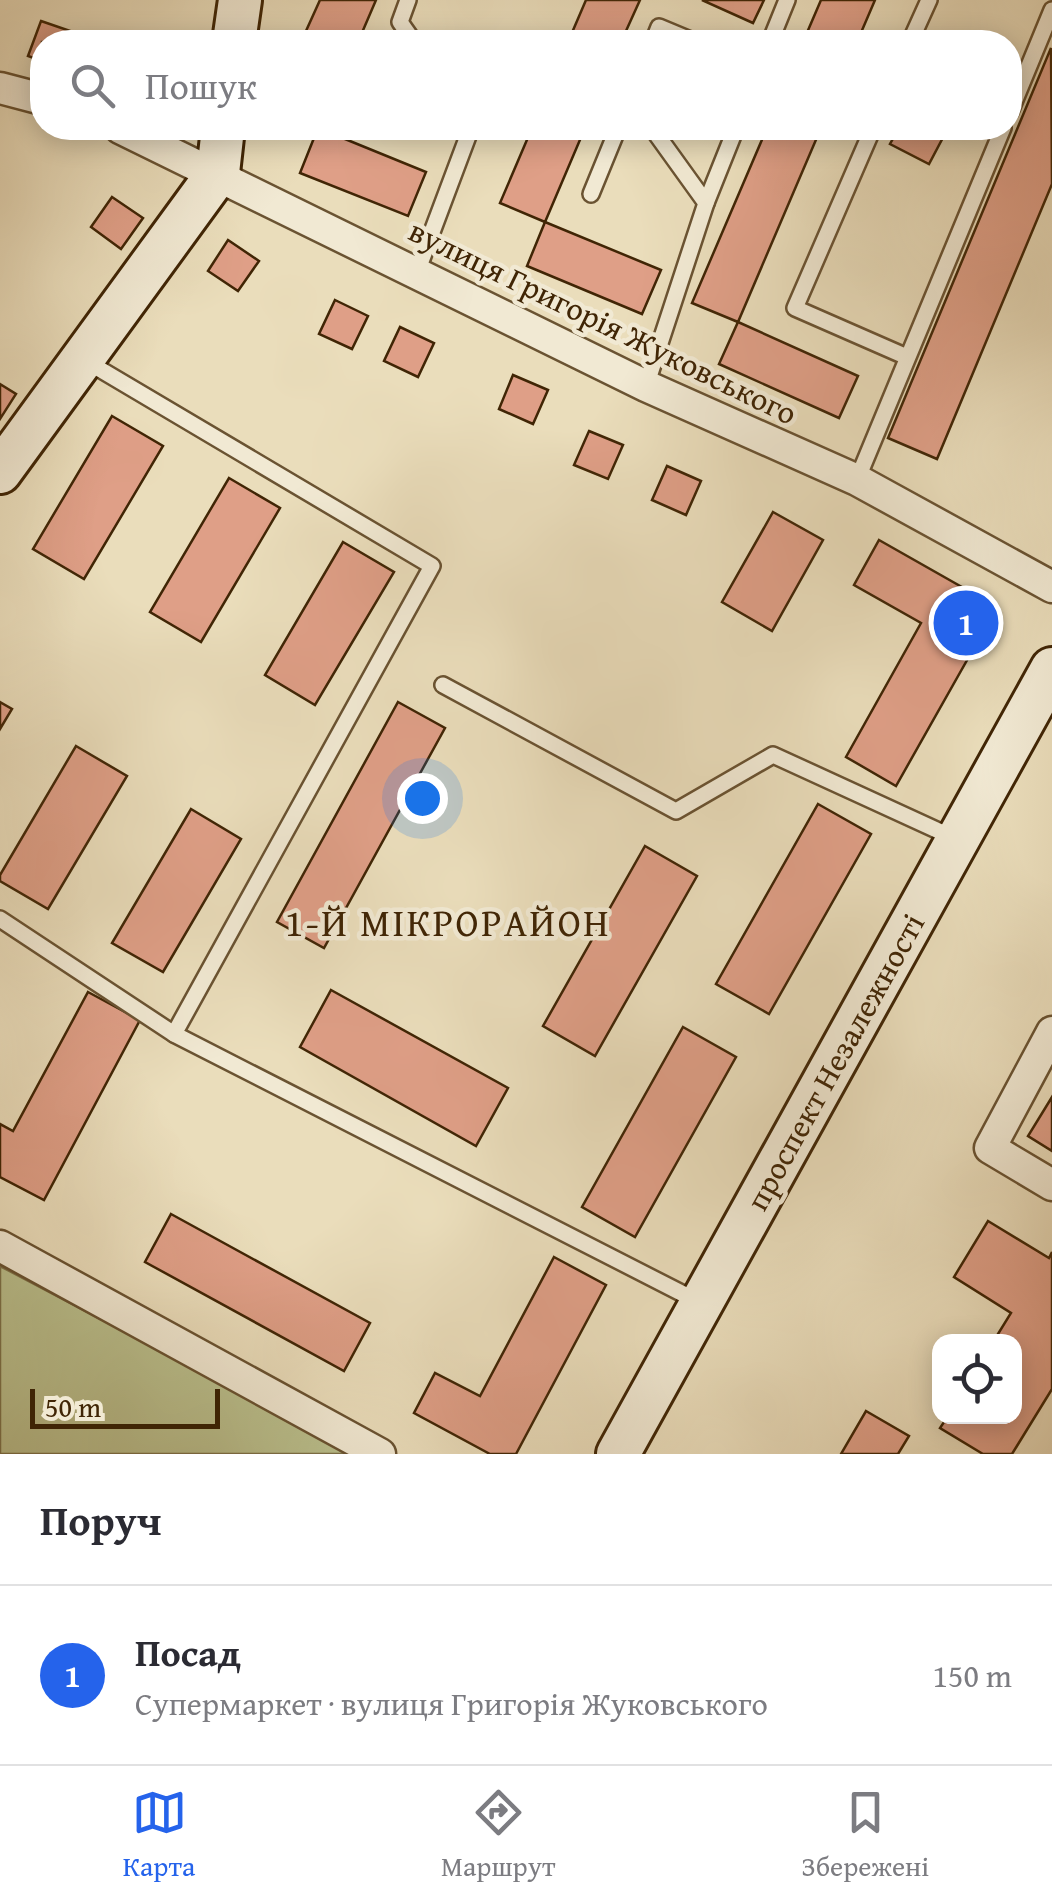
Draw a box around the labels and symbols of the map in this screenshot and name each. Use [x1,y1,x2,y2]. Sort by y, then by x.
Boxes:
street label: вулиця Григорія Жуковського [401,207,805,436]
pin: 1 [934,586,998,660]
your location [397,773,448,824]
district label: 1-Й МІКРОРАЙОН [285,894,611,950]
street label: проспект Незалежності [733,905,936,1219]
scale bar [30,1384,220,1428]

